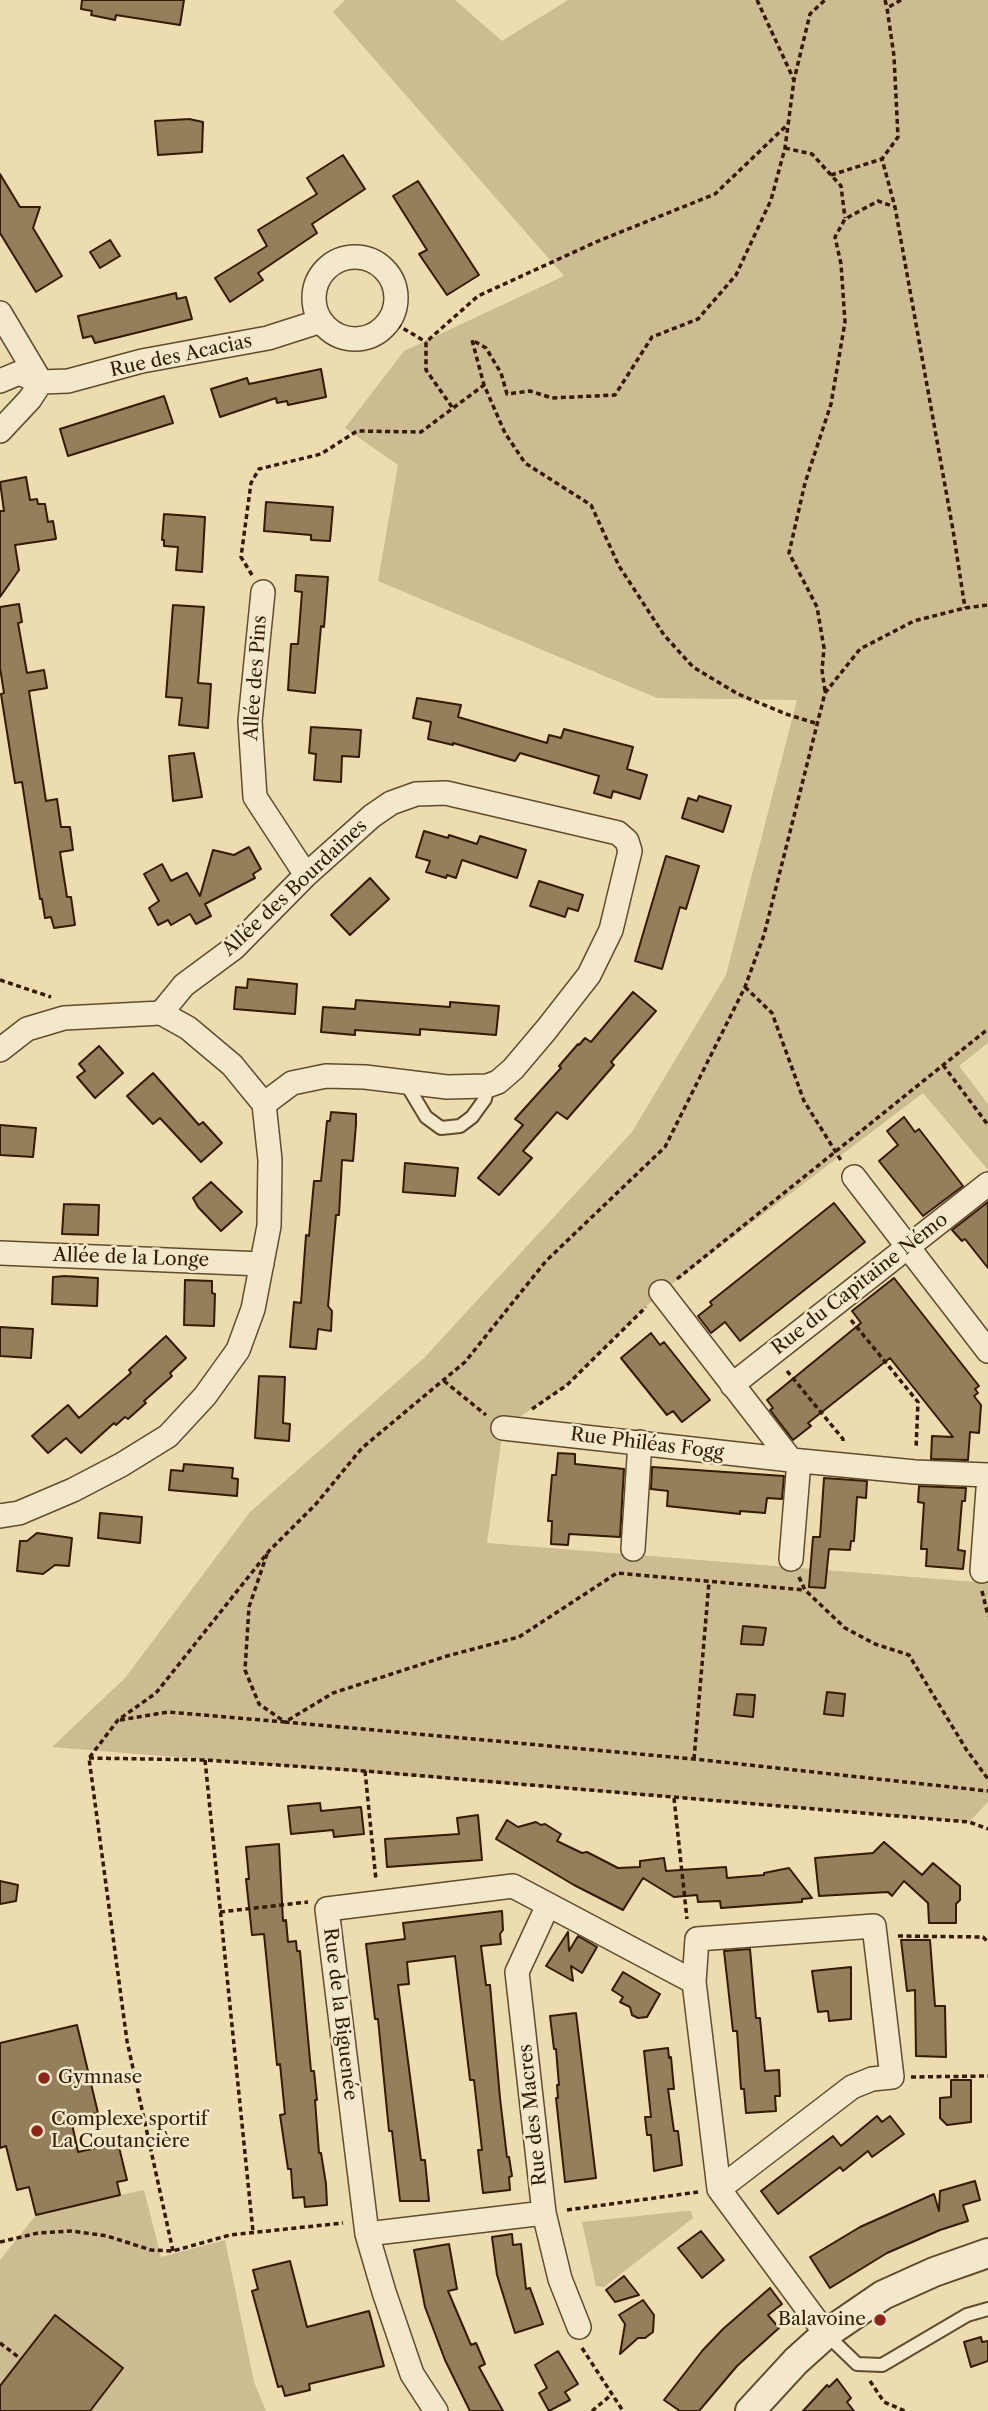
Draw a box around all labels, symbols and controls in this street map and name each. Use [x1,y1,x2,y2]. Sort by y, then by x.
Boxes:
street label: Rue des Acacias [108,330,254,382]
street label: Allée des Pins [240,614,272,742]
street label: Allée des Bourdaines [218,815,372,961]
street label: Rue du Capitaine Némo [767,1208,953,1360]
street label: Allée de la Longe [53,1244,209,1272]
street label: Rue Philéas Fogg [569,1423,725,1465]
street label: Rue de la Biguenée [318,1926,362,2102]
street label: Rue des Macres [514,2043,552,2187]
place label: Gymnase [58,2067,142,2089]
marker: Gymnase [36,2070,52,2086]
place label: Complexe sportif La Coutancière [51,2109,207,2153]
marker: Complexe sportif La Coutancière [29,2123,45,2139]
place label: Balavoine [778,2309,866,2331]
marker: Balavoine [872,2312,888,2328]

